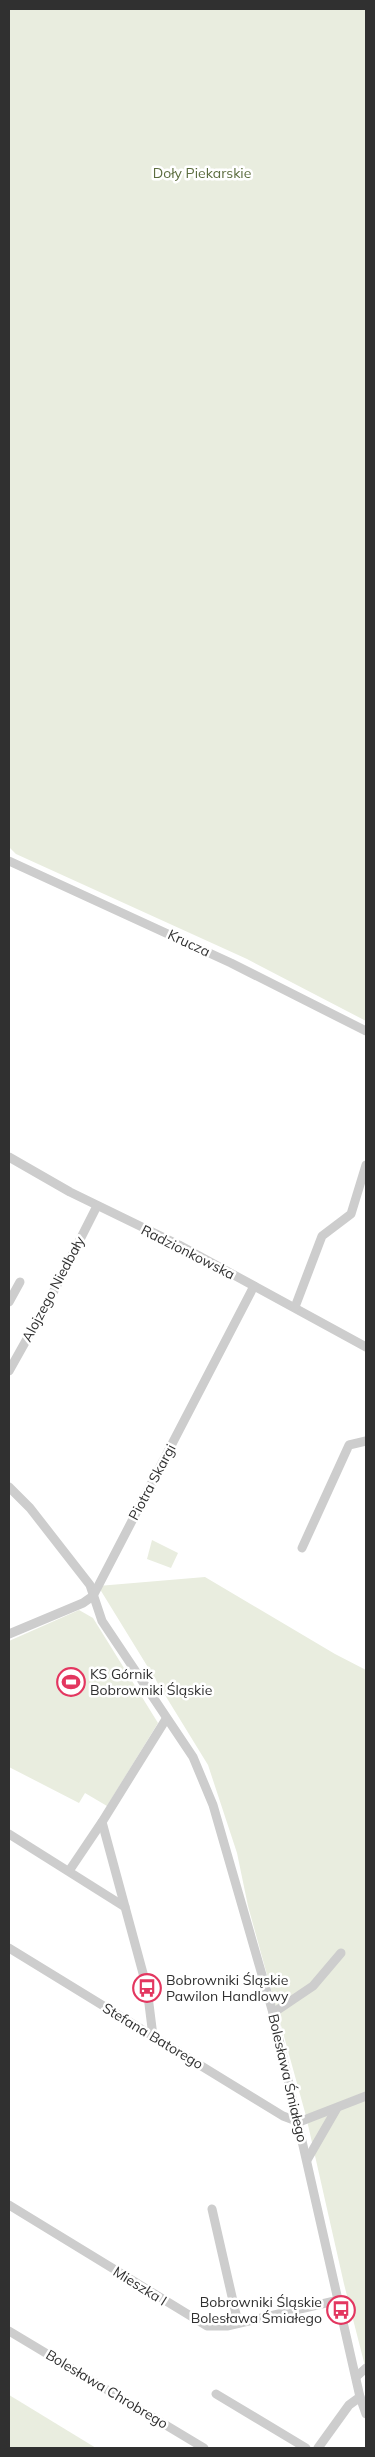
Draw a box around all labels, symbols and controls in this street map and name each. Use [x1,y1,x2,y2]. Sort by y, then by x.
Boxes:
park label: Doły Piekarskie [153,164,251,182]
street label: Krucza [165,925,213,961]
street label: Radzionkowska [138,1221,238,1283]
street label: Alojzego Niedbały [18,1233,89,1345]
street label: Piotra Skargi [124,1441,180,1523]
place label: KS Górnik Bobrowniki Śląskie [90,1665,212,1699]
sports icon: KS Górnik Bobrowniki Śląskie [56,1667,86,1697]
place label: Bobrowniki Śląskie Pawilon Handlowy [166,1971,289,2005]
bus stop icon: Bobrowniki Śląskie Pawilon Handlowy [132,1973,162,2003]
street label: Stefana Batorego [99,1999,207,2073]
street label: Bolesława Śmiałego [264,2012,312,2144]
street label: Mieszka I [110,2262,170,2310]
place label: Bobrowniki Śląskie Bolesława Śmiałego [191,2293,322,2327]
bus stop icon: Bobrowniki Śląskie Bolesława Śmiałego [326,2295,356,2325]
street label: Bolesława Chrobrego [43,2345,171,2433]

